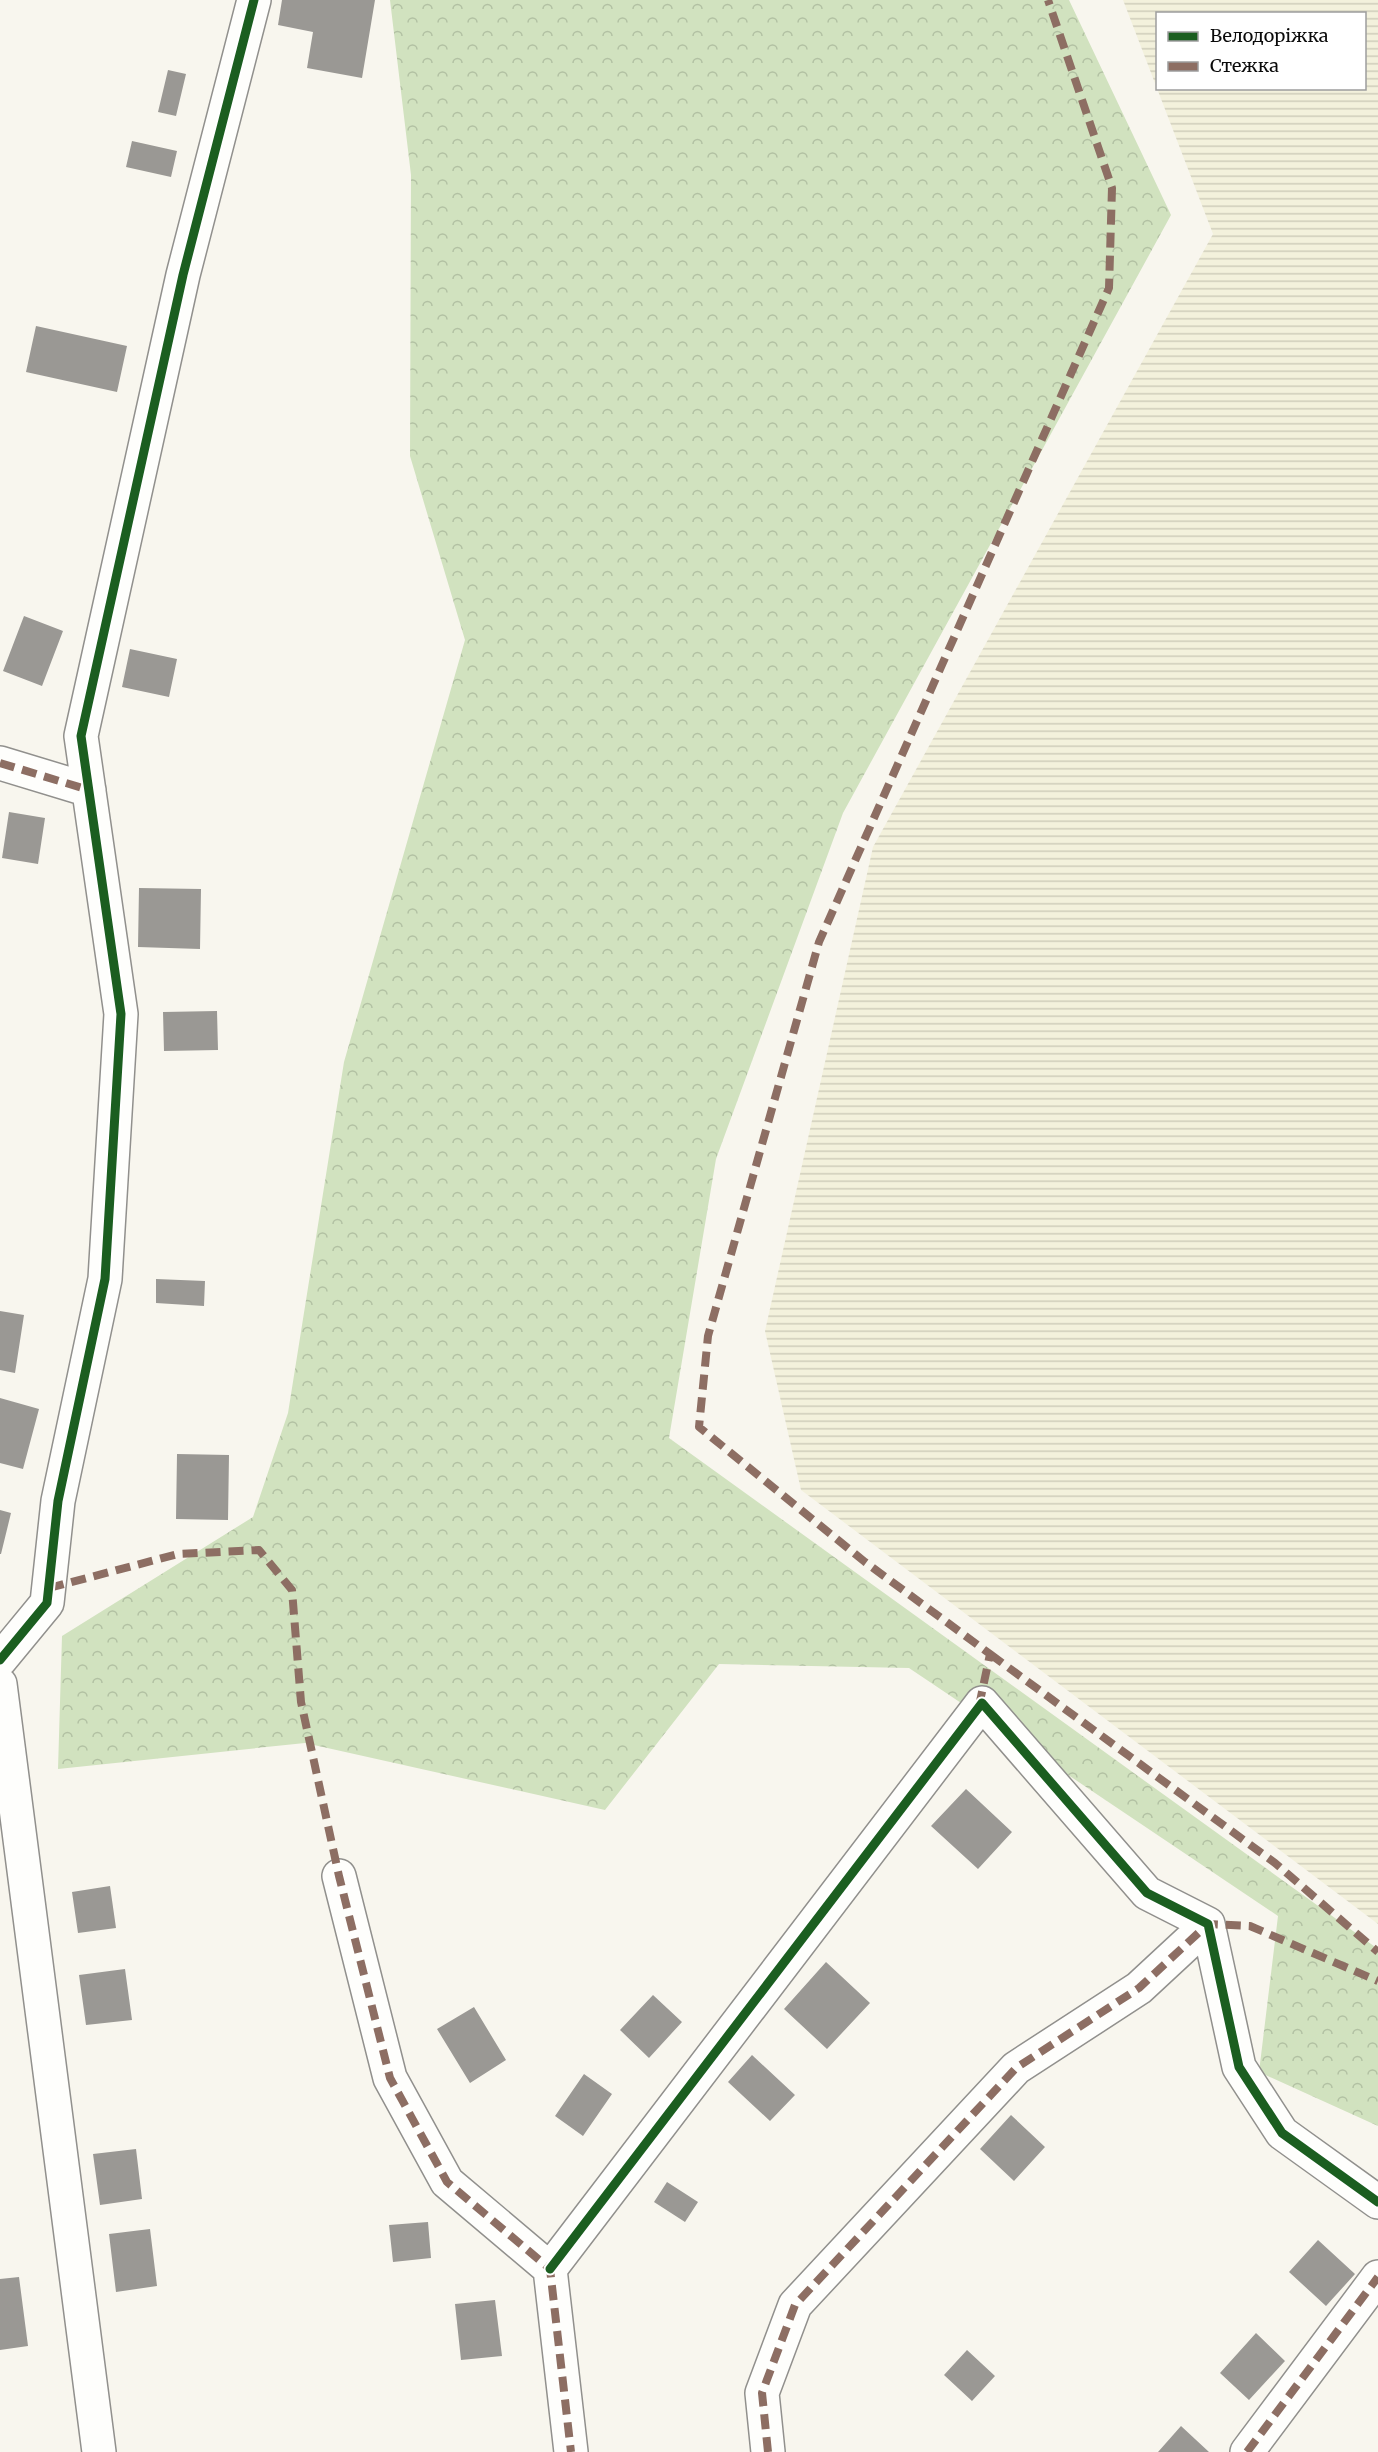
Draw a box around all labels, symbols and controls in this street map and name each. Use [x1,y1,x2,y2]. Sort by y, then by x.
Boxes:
legend [1156,12,1366,90]
text: Велодоріжка [1210,24,1329,47]
text: Стежка [1210,54,1279,77]

